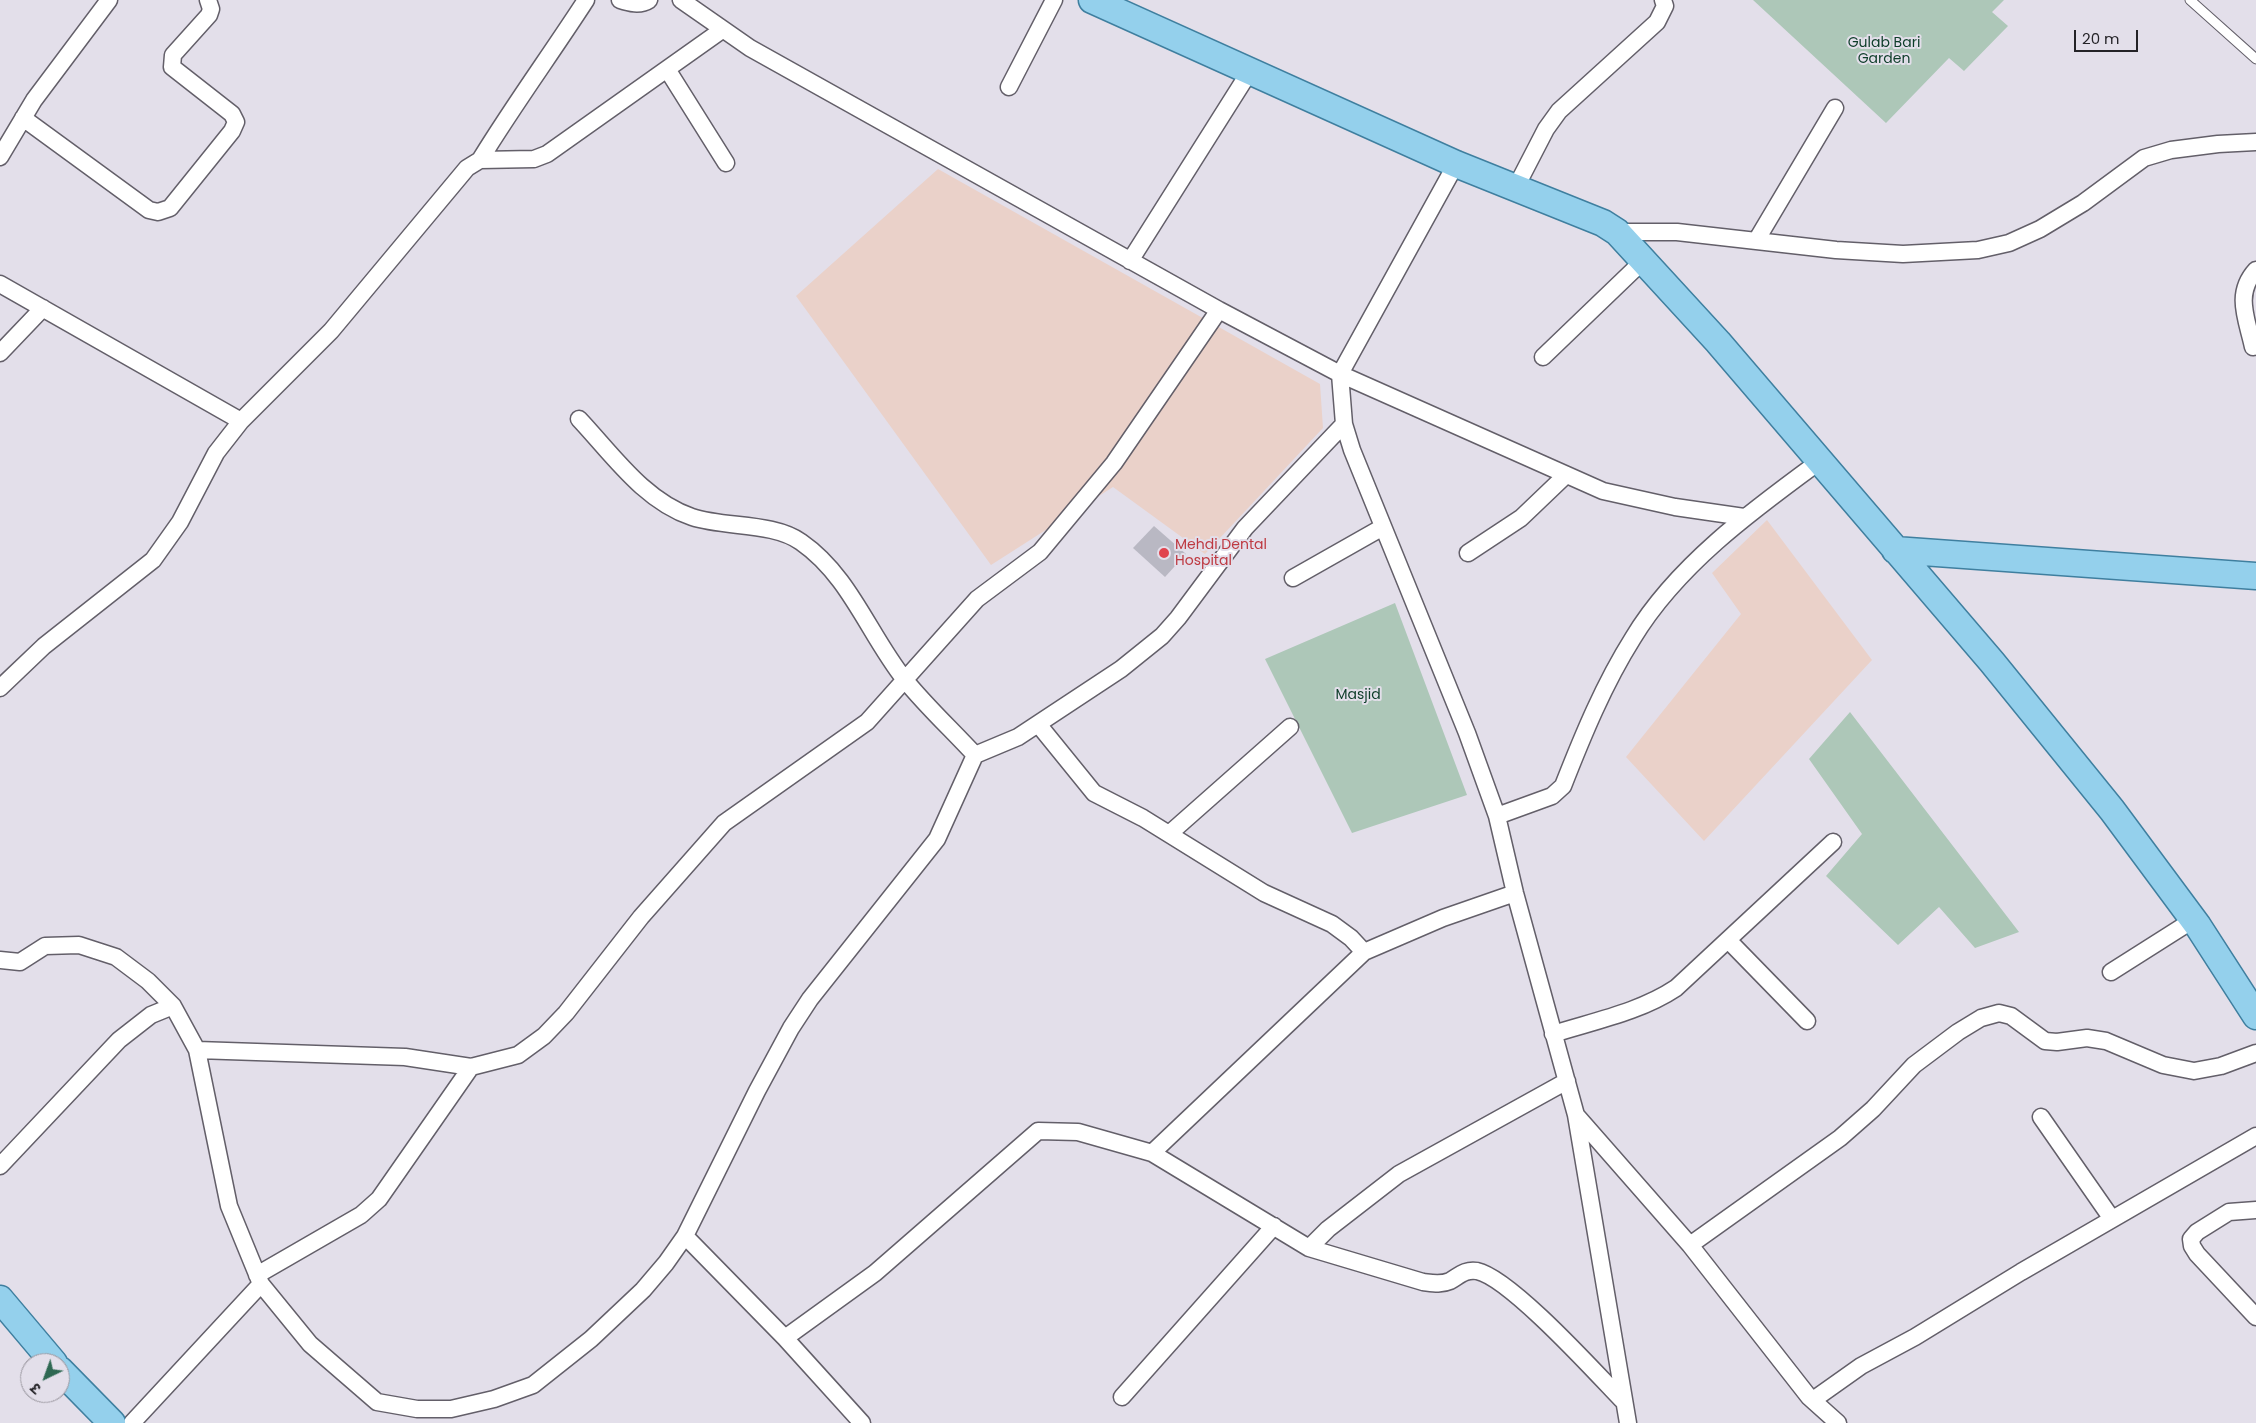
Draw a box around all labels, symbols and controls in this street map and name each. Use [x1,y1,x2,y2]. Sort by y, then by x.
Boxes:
scale bar [2076,20,2140,52]
text: 20 m [2082,28,2120,49]
park label: Gulab Bari Garden [1848,35,1920,68]
place label: Mehdi Dental Hospital [1175,537,1267,570]
marker: Mehdi Dental Hospital [1157,546,1171,560]
park label: Masjid [1335,687,1381,703]
north arrow [20,1353,70,1403]
text: उ [26,1378,45,1398]

